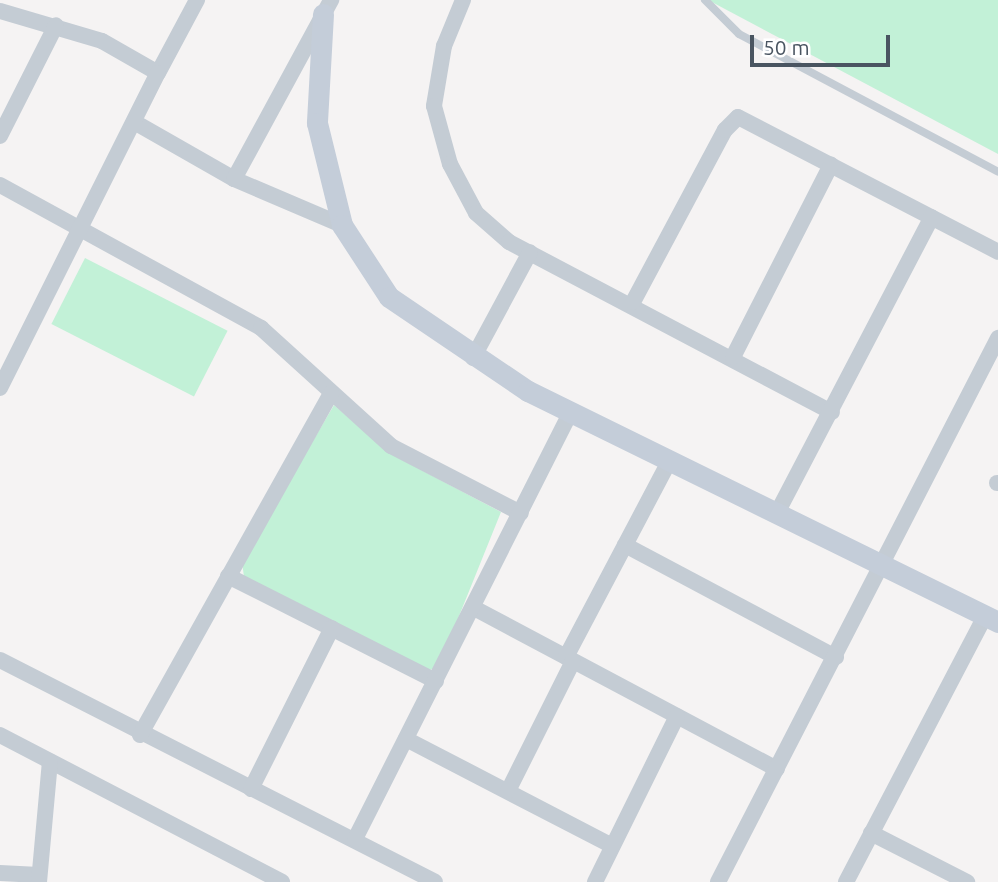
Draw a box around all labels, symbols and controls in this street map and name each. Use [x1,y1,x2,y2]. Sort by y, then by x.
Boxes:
scale bar [753,21,893,65]
text: 50 m [763,35,810,59]

